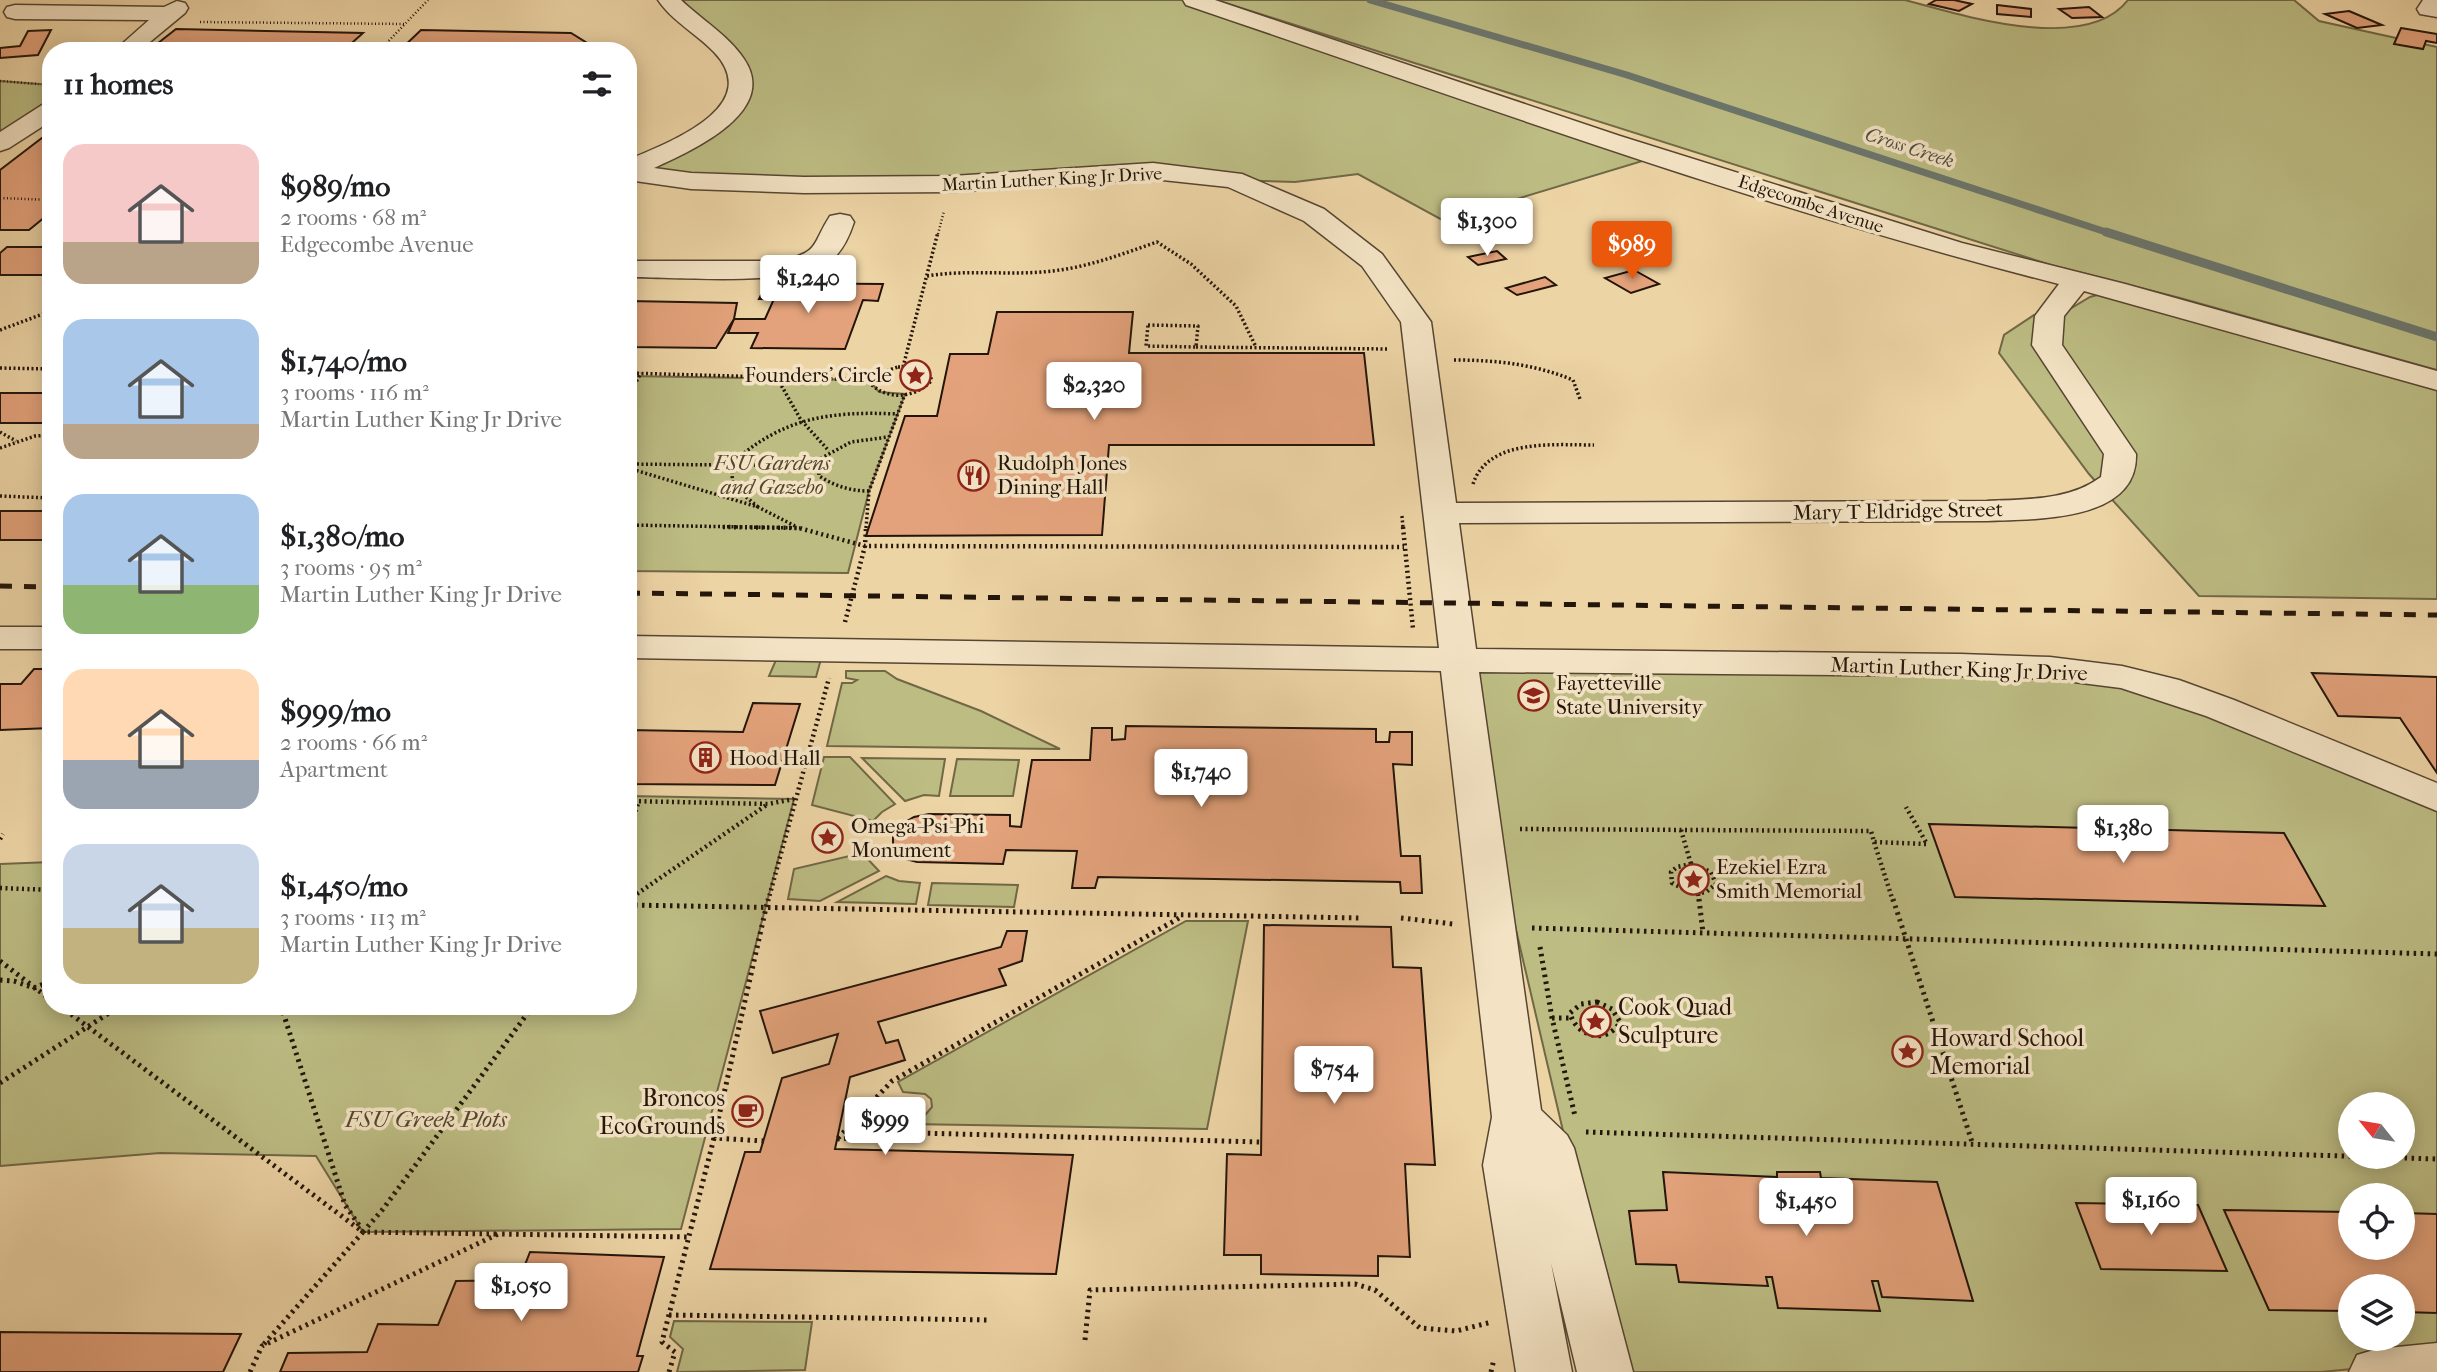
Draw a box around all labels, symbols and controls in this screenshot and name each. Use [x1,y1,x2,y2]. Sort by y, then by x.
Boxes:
icon: filters [578,65,616,103]
text: 11 homes [63,67,173,102]
water label: Cross Creek [1863,123,1957,173]
street label: Martin Luther King Jr Drive [941,163,1163,196]
text: $989/mo [280,169,390,204]
street label: Edgecombe Avenue [1736,171,1886,238]
icon: home [119,172,203,256]
pin: $1,300 [1430,198,1544,258]
text: 2 rooms · 68 m² [280,204,426,231]
text: $1,300 [1457,207,1517,234]
pin: $989 [1591,222,1673,281]
text: $989 [1608,230,1656,257]
text: Edgecombe Avenue [280,231,474,258]
pin: $1,240 [751,256,865,315]
text: $1,240 [776,264,840,291]
text: $1,740/mo [280,344,407,379]
icon: home [119,347,203,431]
place icon: Founders' Circle [898,358,932,392]
pin: $2,320 [1037,362,1151,422]
place label: Founders' Circle [745,363,892,387]
text: $2,320 [1062,371,1126,398]
text: 3 rooms · 116 m² [280,379,429,406]
text: Martin Luther King Jr Drive [280,406,562,433]
park label: FSU Gardens and Gazebo [713,451,831,499]
place label: Rudolph Jones Dining Hall [997,451,1127,499]
restaurant icon: Rudolph Jones Dining Hall [957,458,991,492]
street label: Mary T Eldridge Street [1793,497,2004,525]
text: $1,380/mo [280,519,405,554]
icon: home [119,522,203,606]
text: 3 rooms · 95 m² [280,554,422,581]
text: Martin Luther King Jr Drive [280,581,562,608]
street label: Martin Luther King Jr Drive [1830,653,2088,685]
place label: Fayetteville State University [1556,671,1704,719]
school or university icon: Fayetteville State University [1516,678,1550,712]
text: $999/mo [280,694,391,729]
icon: home [119,697,203,781]
text: 2 rooms · 66 m² [280,729,427,756]
building icon: Hood Hall [689,741,723,775]
place label: Hood Hall [729,746,821,770]
pin: $1,740 [1144,750,1258,809]
text: Apartment [280,756,388,783]
text: $1,740 [1170,758,1232,785]
pin: $1,380 [2066,806,2180,865]
place label: Omega-Psi-Phi Monument [851,814,985,862]
text: $1,380 [2093,814,2153,841]
place icon: Omega-Psi-Phi Monument [811,821,845,855]
place label: Ezekiel Ezra Smith Memorial [1716,855,1862,903]
place icon: Ezekiel Ezra Smith Memorial [1676,862,1710,896]
text: $1,450/mo [280,869,408,904]
icon: home [119,872,203,956]
text: 3 rooms · 113 m² [280,904,426,931]
text: Martin Luther King Jr Drive [280,931,562,958]
place label: Cook Quad Sculpture [1618,993,1733,1049]
place icon: Cook Quad Sculpture [1578,1004,1612,1038]
place label: Howard School Memorial [1930,1024,2085,1080]
place icon: Howard School Memorial [1890,1035,1924,1069]
pin: $754 [1293,1046,1375,1106]
text: $754 [1310,1055,1358,1082]
place label: Broncos EcoGrounds [599,1084,725,1140]
north arrow [2338,1092,2415,1169]
map controls [2338,1092,2415,1351]
cafe icon: Broncos EcoGrounds [731,1095,765,1129]
pin: $999 [844,1098,926,1157]
park label: FSU Greek Plots [344,1105,507,1133]
text: $999 [861,1106,909,1133]
pin: $1,450 [1749,1178,1863,1238]
pin: $1,160 [2094,1178,2208,1237]
button: locate [2338,1183,2415,1260]
text: $1,160 [2122,1186,2180,1213]
text: $1,450 [1775,1187,1837,1214]
pin: $1,050 [464,1264,578,1323]
text: $1,050 [491,1272,551,1299]
button: layers [2338,1274,2415,1351]

